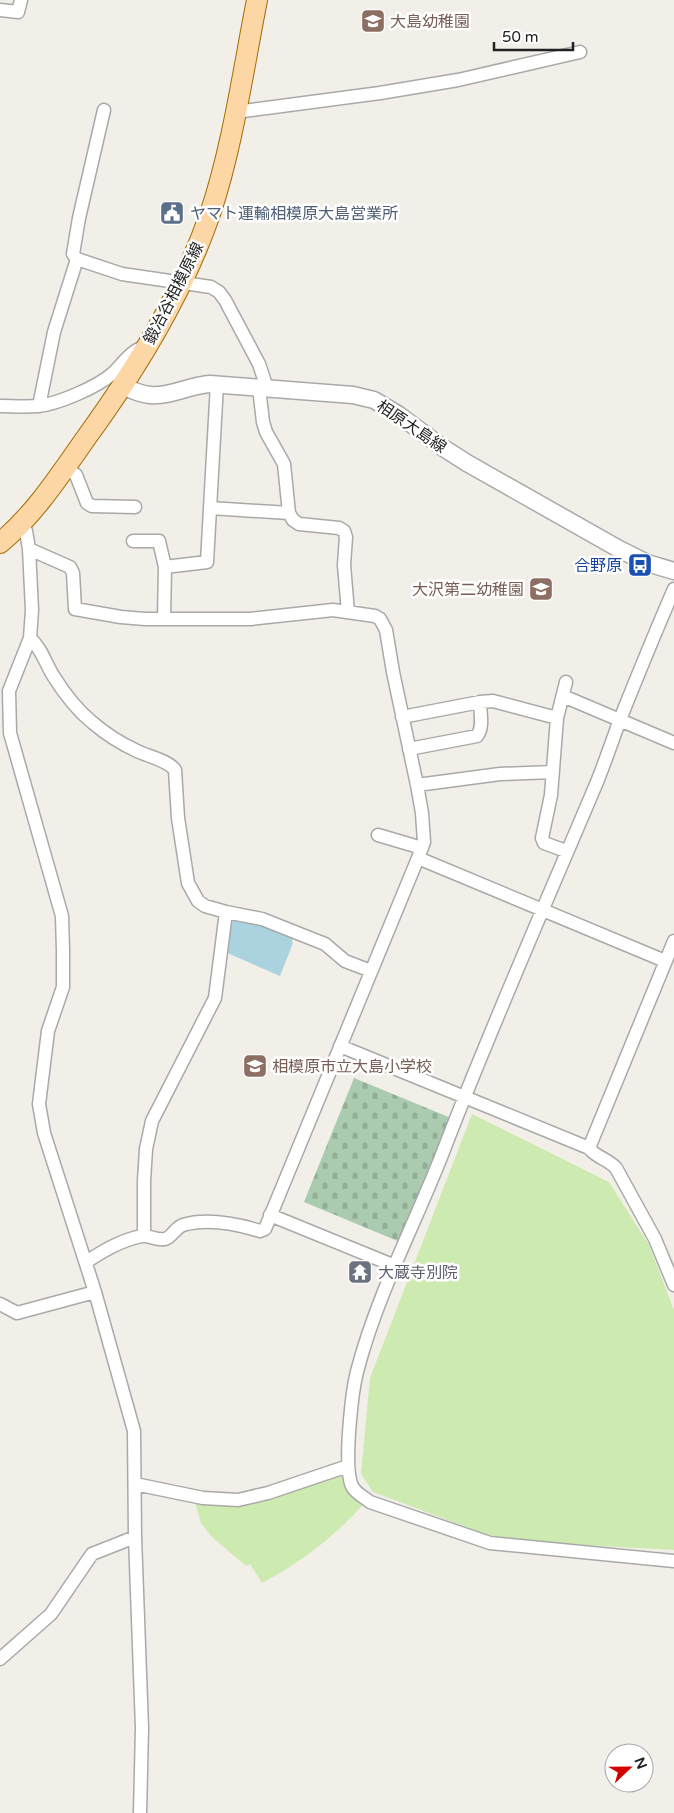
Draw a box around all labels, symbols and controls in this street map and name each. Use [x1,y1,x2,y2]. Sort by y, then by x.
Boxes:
school or university icon: 大島幼稚園 [360,8,386,34]
place label: 大島幼稚園 [390,12,470,32]
scale bar [494,20,573,52]
text: 50 m [502,28,539,46]
public building icon: ヤマト運輸相模原大島営業所 [159,200,185,226]
place label: ヤマト運輸相模原大島営業所 [190,204,398,224]
street label: 鍛冶谷相模原線 [140,239,208,348]
street label: 相原大島線 [373,396,450,457]
bus stop icon: 合野原 [627,552,653,578]
place label: 合野原 [574,556,622,576]
school or university icon: 大沢第二幼稚園 [528,576,554,602]
place label: 大沢第二幼稚園 [412,580,524,600]
school or university icon: 相模原市立大島小学校 [242,1053,268,1079]
place label: 相模原市立大島小学校 [272,1057,432,1077]
temple icon: 大蔵寺別院 [347,1259,373,1285]
place label: 大蔵寺別院 [378,1263,458,1283]
north arrow [604,1743,654,1793]
text: N [631,1755,651,1772]

